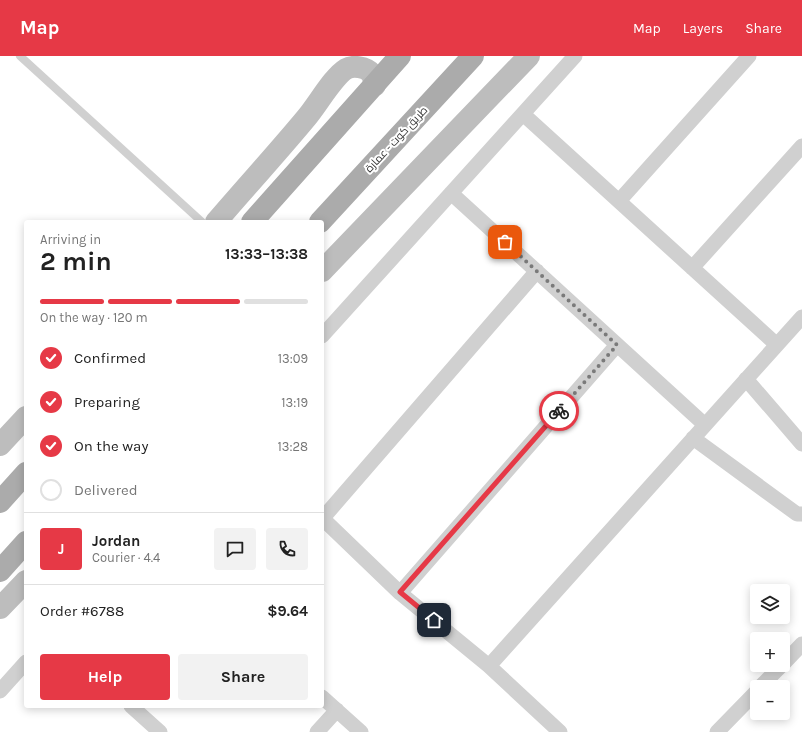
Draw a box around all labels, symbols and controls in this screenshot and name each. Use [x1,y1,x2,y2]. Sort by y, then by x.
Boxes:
text: Map [20,17,59,39]
text: Map [633,20,661,37]
text: Layers [683,20,723,37]
text: Share [745,20,782,37]
street label: طريق كوت - عمارة [363,104,430,175]
pin [488,225,522,259]
icon: bag [494,231,516,253]
text: Arriving in [40,232,101,247]
text: 13:33–13:38 [225,245,308,263]
text: 2 min [40,246,112,277]
text: On the way · 120 m [40,310,148,325]
icon: check [40,347,62,369]
text: Confirmed [74,349,146,367]
text: 13:09 [278,351,308,366]
icon: check [40,391,62,413]
courier [539,391,579,431]
text: Preparing [74,393,140,411]
text: 13:19 [281,395,308,410]
icon: bike [548,400,570,422]
icon: check [40,435,62,457]
text: On the way [74,437,148,455]
text: 13:28 [278,439,308,454]
text: Delivered [74,481,138,499]
button: chat [214,528,256,570]
button: phone [266,528,308,570]
text: Jordan [92,532,140,550]
text: J [58,540,64,558]
text: Courier · 4.4 [92,550,160,565]
map controls [750,584,790,720]
button: layers [750,584,790,624]
text: Order #6788 [40,602,124,620]
text: $9.64 [267,602,308,620]
pin [417,603,451,637]
icon: home [423,609,445,631]
button: + [750,632,790,672]
button: Help [40,654,170,700]
button: Share [178,654,308,700]
button: − [750,680,790,720]

